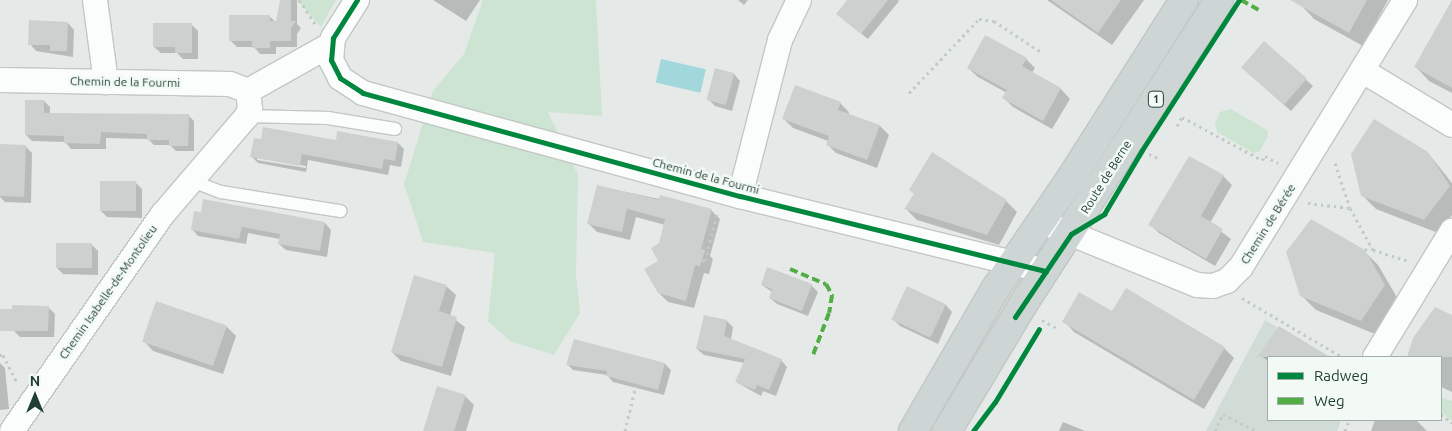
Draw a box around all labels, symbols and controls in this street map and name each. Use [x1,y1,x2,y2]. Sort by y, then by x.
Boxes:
street label: Chemin de la Fourmi [70,74,180,90]
road number: 1 [1147,90,1165,108]
street label: Route de Berne [1078,138,1134,216]
street label: Chemin de la Fourmi [651,155,761,197]
street label: Chemin de Bérée [1237,181,1299,267]
street label: Chemin Isabelle-de-Montolieu [56,222,160,362]
legend [1267,356,1442,421]
text: Radweg [1314,367,1368,384]
north arrow [10,371,60,421]
text: N [30,373,40,389]
text: Weg [1314,392,1345,409]

